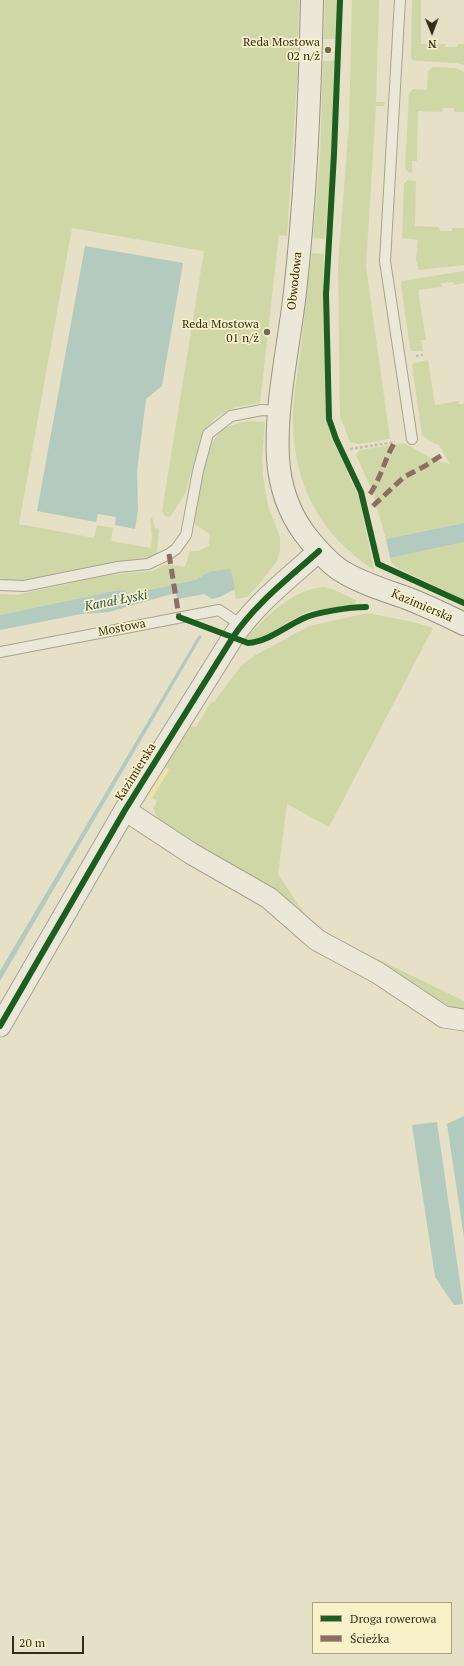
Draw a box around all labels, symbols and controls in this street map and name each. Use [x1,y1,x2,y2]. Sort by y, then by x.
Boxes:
north arrow [412,12,452,52]
place label: Reda Mostowa 02 n/ż [243,36,320,64]
text: N [428,37,437,51]
marker: Reda Mostowa 02 n/ż [323,45,333,55]
street label: Obwodowa [285,251,305,311]
place label: Reda Mostowa 01 n/ż [182,318,259,346]
marker: Reda Mostowa 01 n/ż [262,327,272,337]
water label: Kanał Łyski [83,587,149,615]
street label: Kazimierska [389,587,455,625]
street label: Mostowa [97,616,147,640]
street label: Kazimierska [113,740,159,804]
legend [312,1602,452,1654]
text: Droga rowerowa [350,1611,437,1626]
scale bar [14,1628,86,1654]
text: Ścieżka [350,1631,390,1646]
text: 20 m [19,1635,45,1650]

